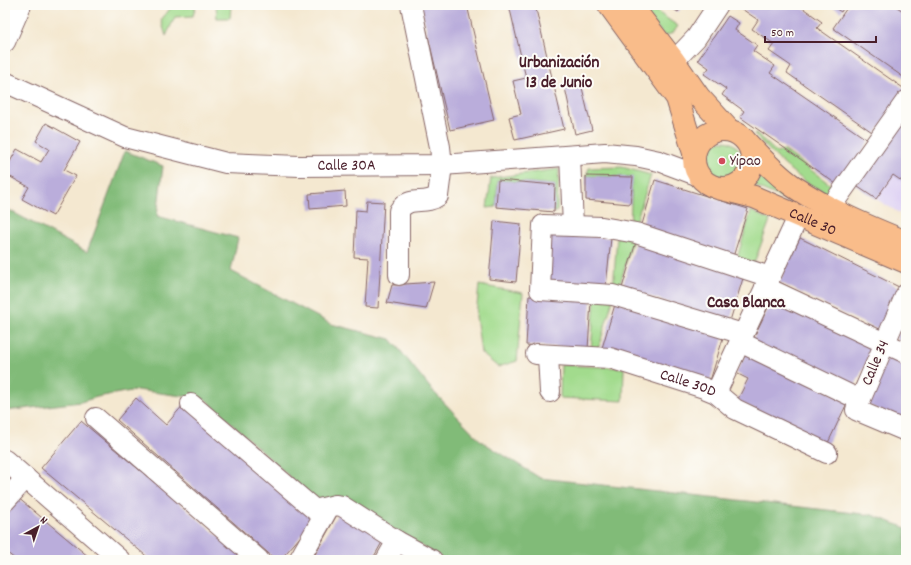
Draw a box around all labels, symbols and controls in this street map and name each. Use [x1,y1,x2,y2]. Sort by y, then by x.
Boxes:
scale bar [765,18,876,44]
text: 50 m [771,25,794,42]
district label: Urbanización 13 de Junio [519,52,599,96]
place label: Yipao [730,150,761,173]
street label: Calle 30A [317,154,376,177]
marker: Yipao [717,156,727,166]
street label: Calle 30 [785,202,840,242]
district label: Casa Blanca [707,292,786,316]
street label: Calle 34 [856,337,896,389]
street label: Calle 30D [657,363,720,403]
north arrow [18,507,58,547]
text: N [36,513,51,529]

